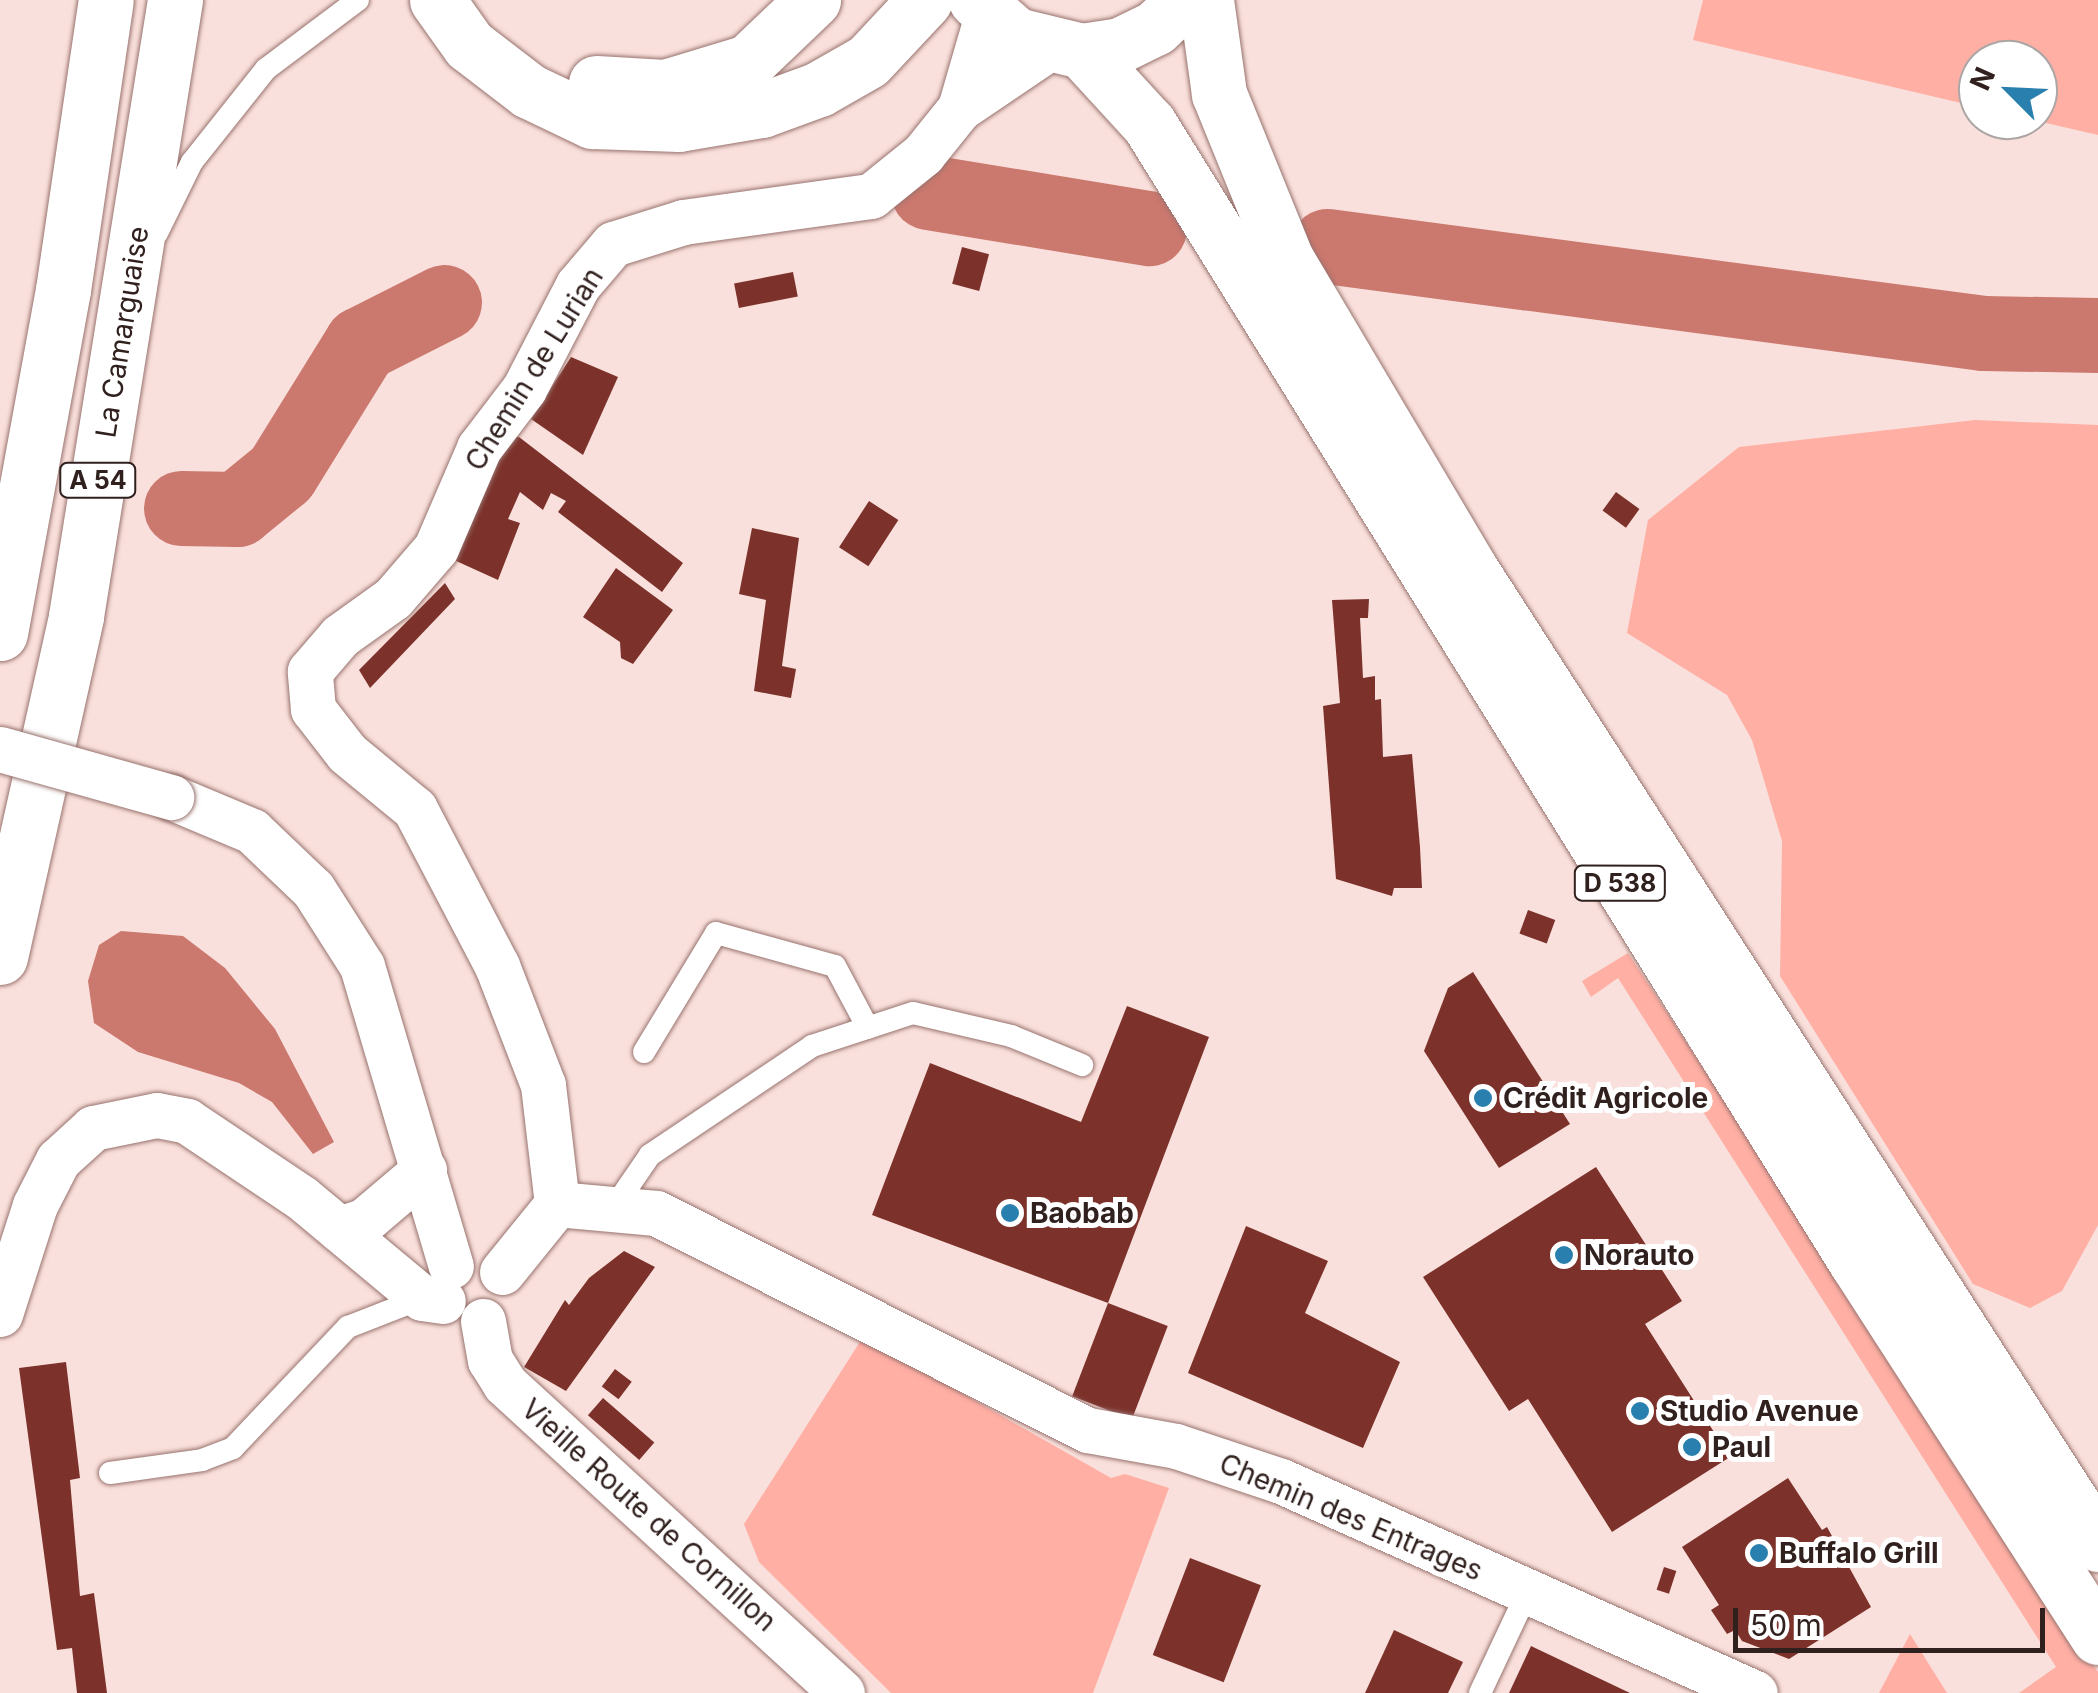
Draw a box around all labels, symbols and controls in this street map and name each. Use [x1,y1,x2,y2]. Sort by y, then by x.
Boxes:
north arrow [1958,40,2058,140]
text: N [1963,62,2002,95]
street label: La Camarguaise [89,224,155,440]
street label: Chemin de Lurian [458,261,610,477]
road number: A 54 [58,460,138,500]
road number: D 538 [1572,863,1668,903]
place label: Crédit Agricole [1503,1081,1708,1115]
marker: Crédit Agricole [1472,1087,1494,1109]
place label: Baobab [1030,1196,1134,1230]
marker: Baobab [999,1202,1021,1224]
place label: Norauto [1584,1238,1694,1272]
marker: Norauto [1553,1244,1575,1266]
street label: Vieille Route de Cornillon [515,1392,783,1638]
place label: Studio Avenue [1660,1394,1859,1428]
marker: Studio Avenue [1629,1400,1651,1422]
place label: Paul [1712,1430,1771,1464]
marker: Paul [1681,1436,1703,1458]
street label: Chemin des Entrages [1215,1446,1487,1588]
place label: Buffalo Grill [1779,1536,1939,1570]
marker: Buffalo Grill [1748,1542,1770,1564]
scale bar [1738,1588,2050,1650]
text: 50 m [1750,1607,1822,1643]

